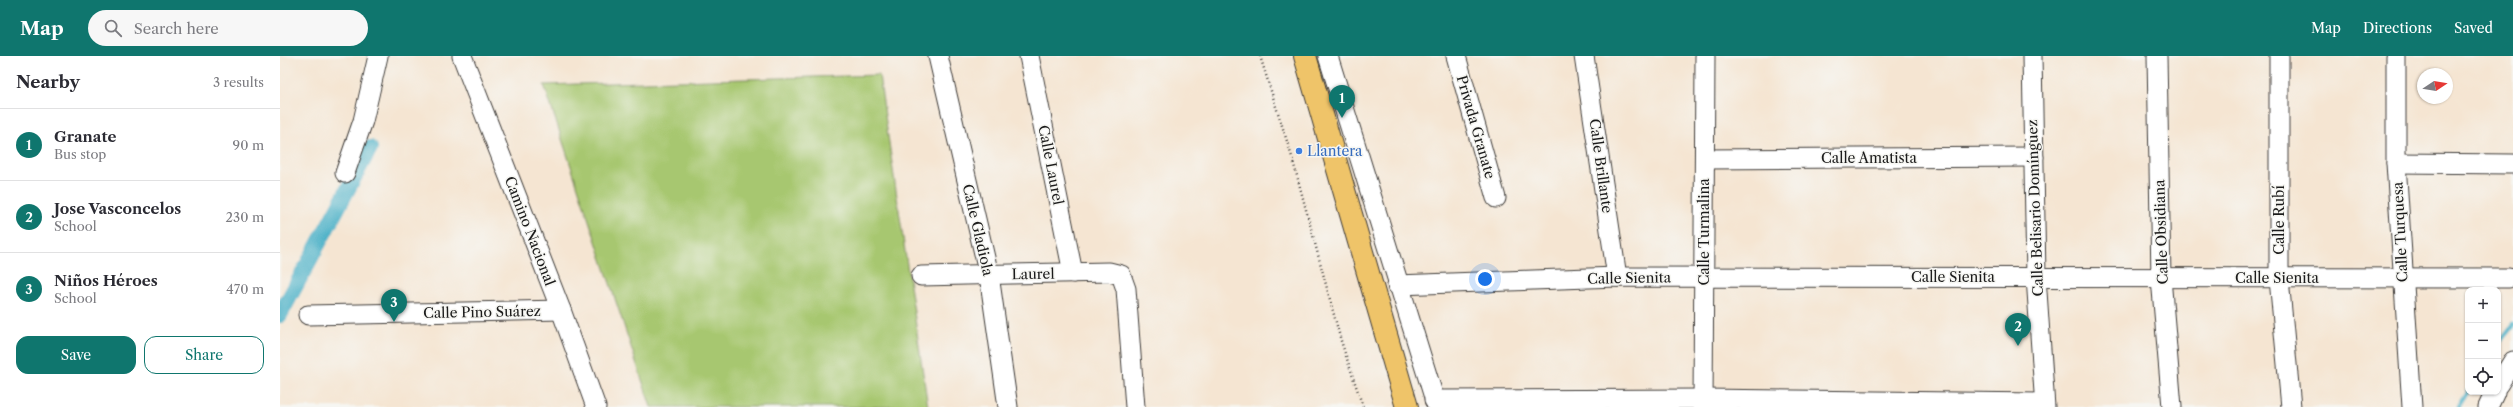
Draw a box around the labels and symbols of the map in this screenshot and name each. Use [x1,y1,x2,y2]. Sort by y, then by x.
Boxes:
north arrow [2417,68,2453,104]
street label: Privada Granate [1453,73,1499,181]
pin: 1 [1329,85,1355,118]
street label: Calle Brillante [1585,118,1617,215]
street label: Calle Belisario Domínguez [2023,119,2047,297]
street label: Calle Laurel [1034,124,1068,206]
place label: Llantera [1307,142,1363,160]
marker: Llantera [1294,146,1304,156]
street label: Calle Amatista [1821,149,1918,167]
street label: Camino Nacional [501,174,559,288]
street label: Calle Turmalina [1695,178,1713,286]
street label: Calle Obsidiana [2150,179,2172,285]
street label: Calle Turquesa [2388,181,2412,283]
street label: Calle Gladiola [959,182,997,278]
street label: Calle Rubí [2270,185,2288,255]
street label: Laurel [1011,265,1055,283]
street label: Calle Sienita [1587,268,1672,288]
street label: Calle Sienita [1911,268,1996,286]
your location [1475,269,1495,289]
street label: Calle Sienita [2235,269,2320,287]
pin: 3 [381,289,407,322]
street label: Calle Pino Suárez [423,302,541,322]
pin: 2 [2005,313,2031,346]

